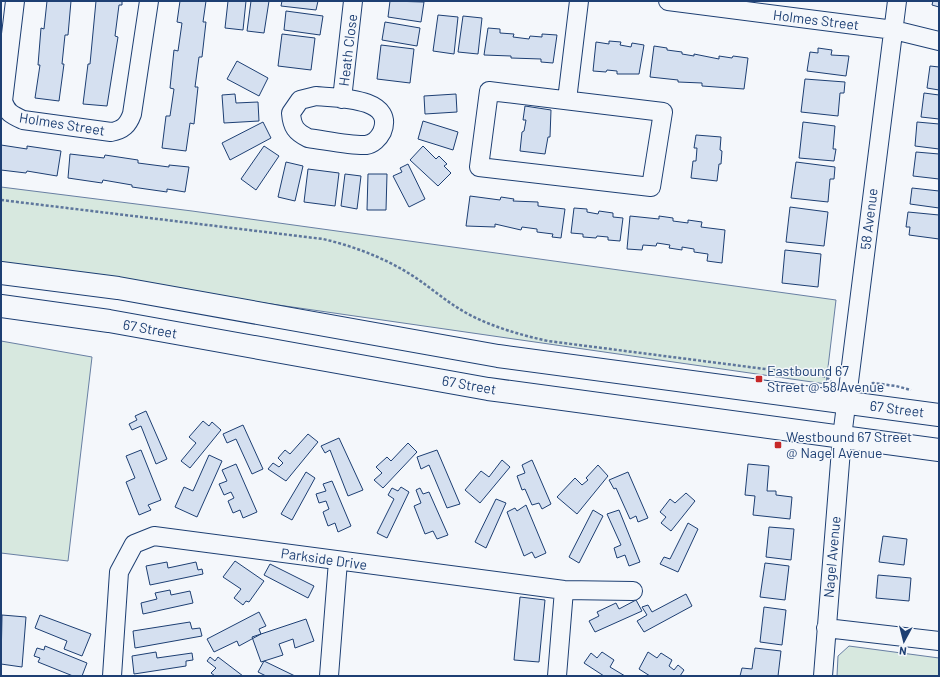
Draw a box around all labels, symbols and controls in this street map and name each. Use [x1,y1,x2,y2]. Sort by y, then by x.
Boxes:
street label: Holmes Street [772,6,860,33]
street label: Heath Close [335,13,360,87]
street label: Holmes Street [18,108,106,139]
street label: 58 Avenue [856,187,881,251]
street label: 67 Street [122,315,179,342]
place label: Eastbound 67 Street @ 58 Avenue [767,362,884,395]
street label: 67 Street [441,371,498,398]
marker: Eastbound 67 Street @ 58 Avenue [754,374,764,384]
street label: 67 Street [869,397,925,420]
place label: Westbound 67 Street @ Nagel Avenue [786,428,912,461]
marker: Westbound 67 Street @ Nagel Avenue [773,440,783,450]
street label: Nagel Avenue [819,515,844,599]
street label: Parkside Drive [280,544,368,573]
north arrow [884,621,924,661]
text: N [898,645,907,658]

